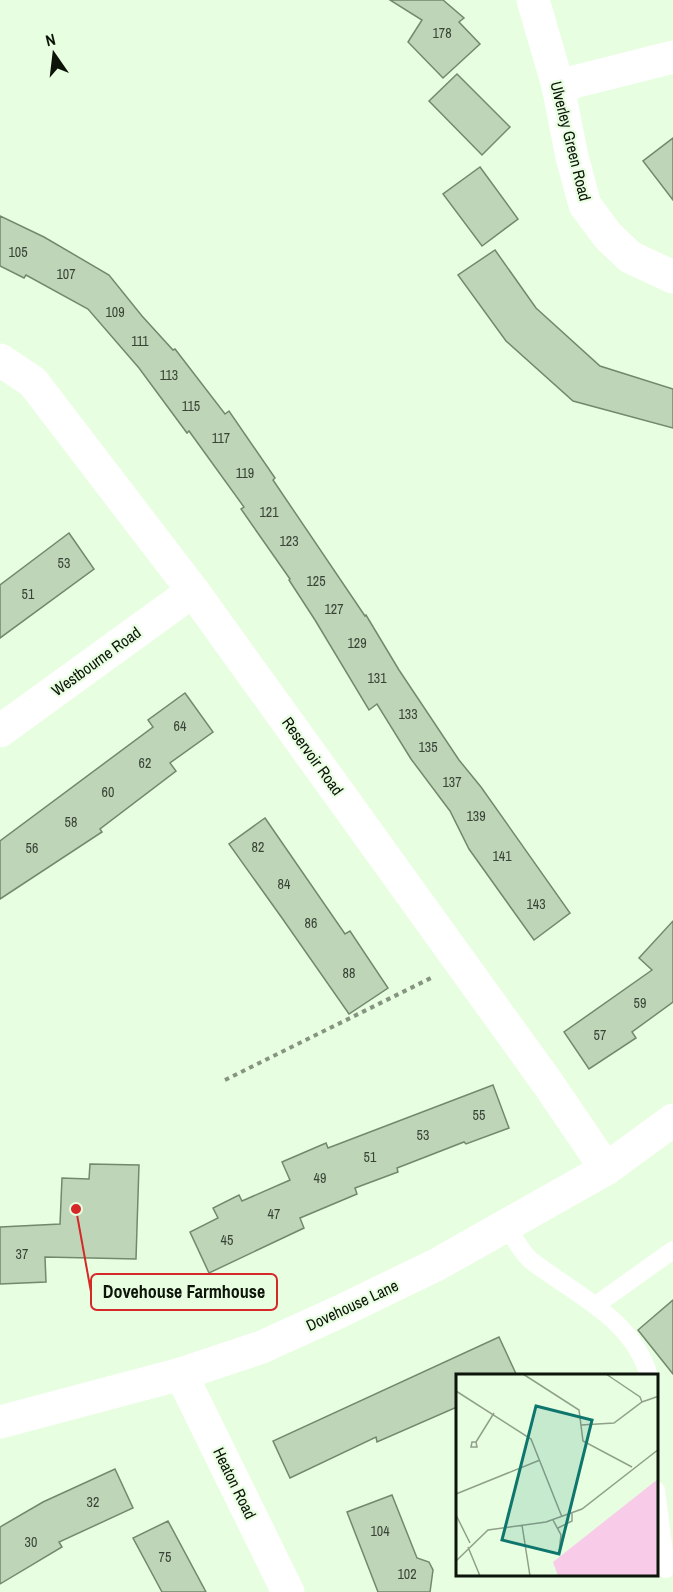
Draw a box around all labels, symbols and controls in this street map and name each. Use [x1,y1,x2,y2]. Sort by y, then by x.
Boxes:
north arrow [24,24,84,84]
house number: 178 [432,24,452,42]
text: N [43,28,58,51]
street label: Ulverley Green Road [546,79,596,203]
house number: 105 [8,243,28,261]
house number: 107 [56,265,76,283]
house number: 109 [105,303,125,321]
house number: 111 [131,332,149,350]
house number: 113 [160,366,178,384]
house number: 115 [182,397,200,415]
house number: 117 [212,429,230,447]
house number: 119 [236,464,254,482]
house number: 121 [259,503,279,521]
house number: 123 [279,532,299,550]
house number: 53 [58,554,70,572]
house number: 125 [306,572,326,590]
house number: 51 [22,585,35,603]
house number: 127 [324,600,344,618]
street label: Westbourne Road [47,621,145,701]
house number: 129 [347,634,367,652]
house number: 131 [367,669,387,687]
house number: 133 [398,705,418,723]
street label: Reservoir Road [277,712,349,800]
house number: 64 [174,717,187,735]
house number: 135 [418,738,438,756]
house number: 62 [139,754,151,772]
house number: 137 [442,773,462,791]
house number: 60 [102,783,114,801]
house number: 139 [466,807,486,825]
house number: 58 [65,813,77,831]
house number: 82 [252,838,264,856]
house number: 56 [26,839,38,857]
house number: 141 [492,847,512,865]
house number: 84 [278,875,291,893]
house number: 143 [526,895,546,913]
house number: 86 [305,914,317,932]
house number: 88 [343,964,355,982]
house number: 59 [634,994,646,1012]
house number: 57 [594,1026,606,1044]
house number: 55 [473,1106,485,1124]
house number: 53 [417,1126,429,1144]
house number: 51 [364,1148,377,1166]
house number: 49 [314,1169,326,1187]
house number: 47 [268,1205,280,1223]
house number: 45 [221,1231,233,1249]
house number: 37 [16,1245,28,1263]
callout: Dovehouse Farmhouse [91,1274,277,1310]
street label: Dovehouse Lane [302,1274,402,1336]
text: Dovehouse Farmhouse [103,1279,265,1304]
inset map [456,1374,658,1577]
street label: Heaton Road [208,1443,262,1523]
house number: 32 [87,1493,99,1511]
house number: 104 [370,1522,390,1540]
house number: 30 [25,1533,37,1551]
house number: 75 [159,1548,171,1566]
house number: 102 [397,1565,417,1583]

